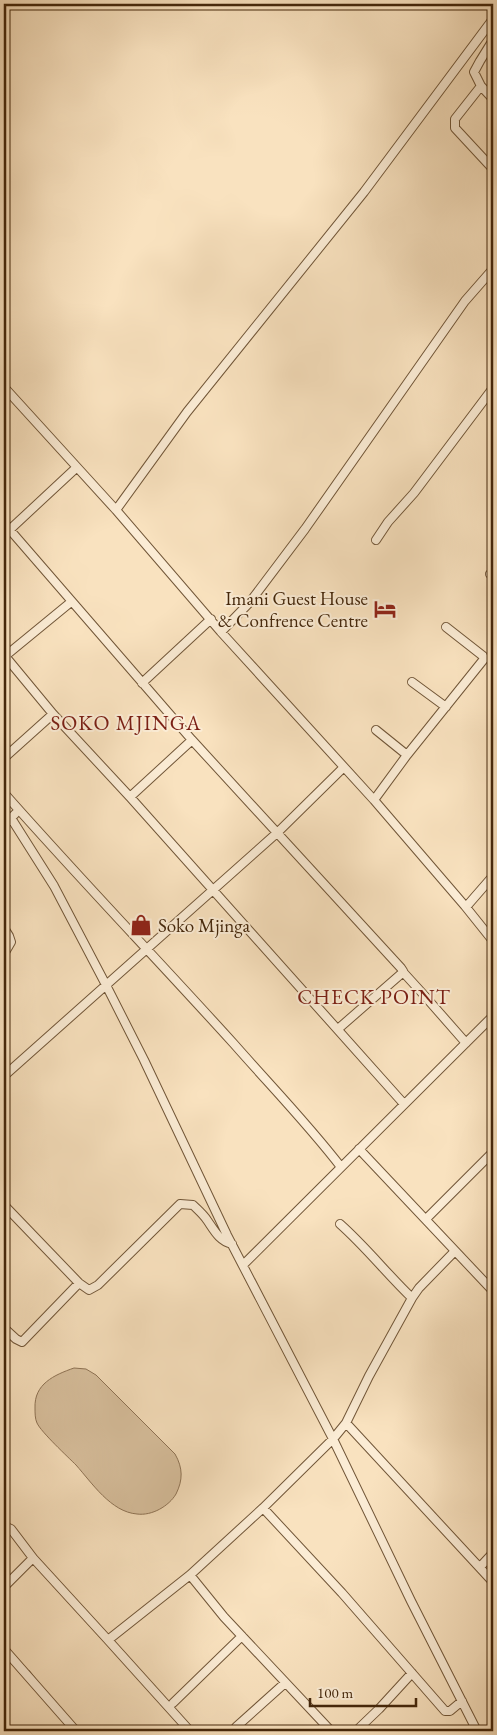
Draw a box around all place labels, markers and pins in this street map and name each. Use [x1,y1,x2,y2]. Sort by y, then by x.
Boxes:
place label: Imani Guest House & Confrence Centre [218,586,368,633]
hotel icon: Imani Guest House & Confrence Centre [372,596,398,622]
shop icon: Soko Mjinga [128,912,154,938]
place label: Soko Mjinga [158,913,250,938]

